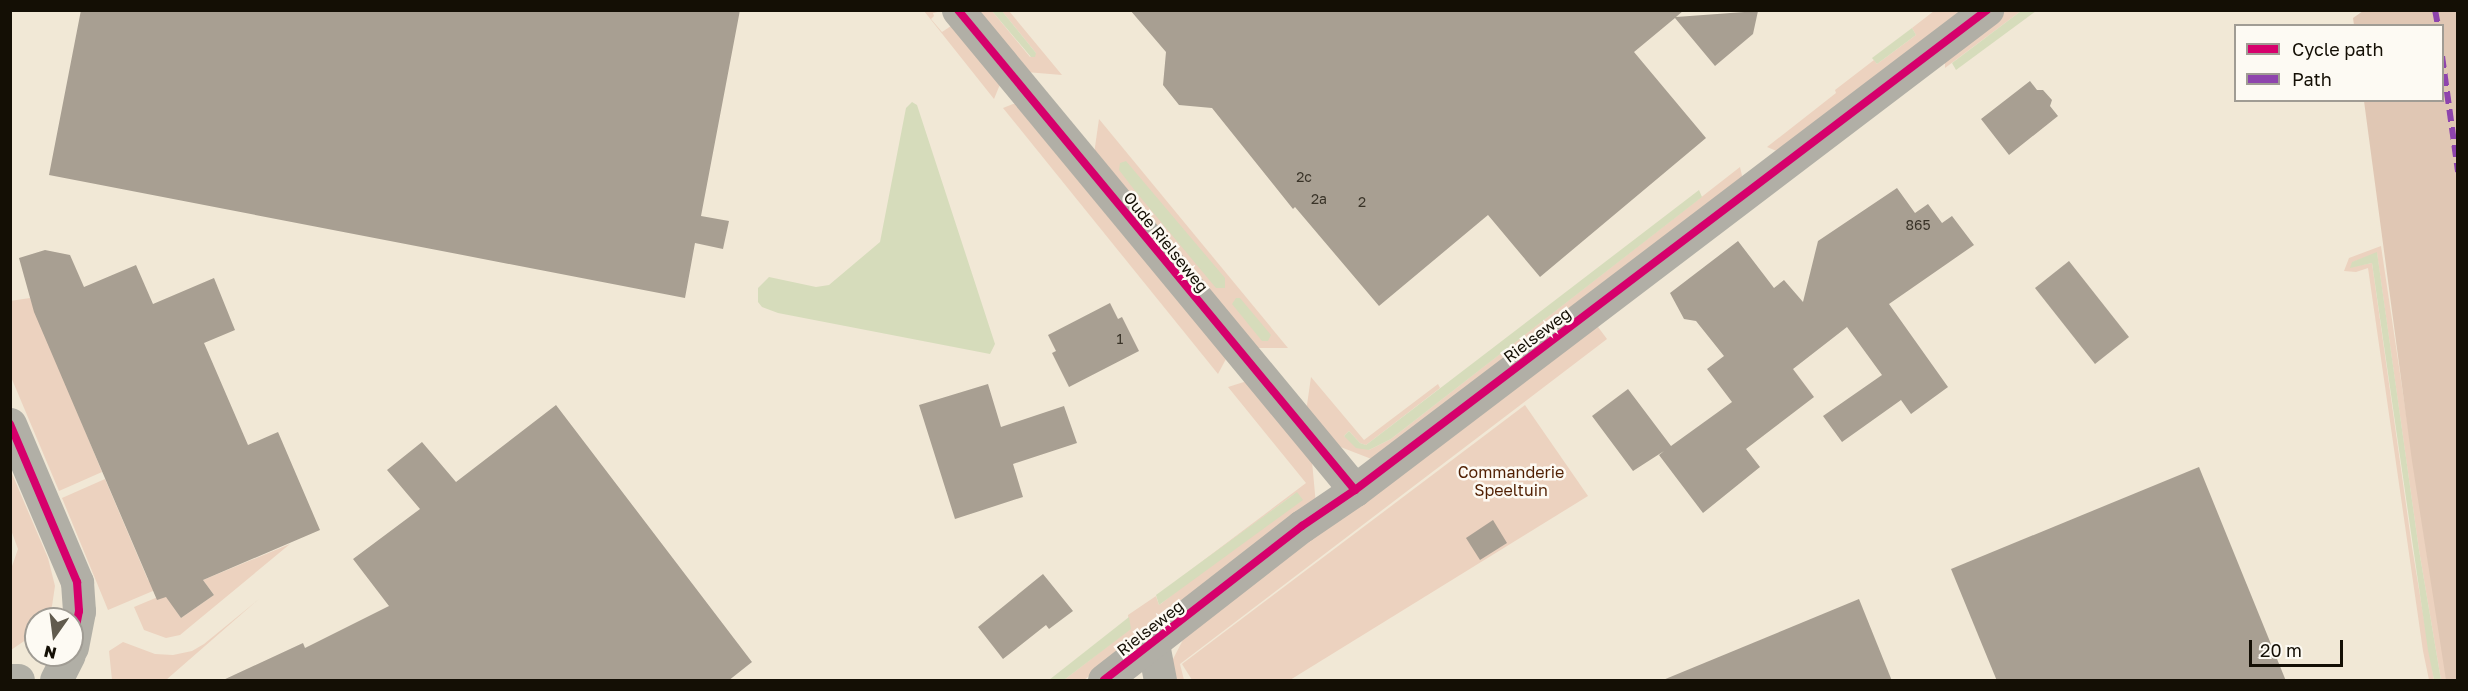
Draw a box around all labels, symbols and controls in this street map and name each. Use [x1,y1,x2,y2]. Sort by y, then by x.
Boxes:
legend [2234,24,2444,102]
text: Cycle path [2292,38,2384,60]
text: Path [2292,68,2332,90]
house number: 2c [1296,169,1312,185]
street label: Oude Rielseweg [1120,188,1212,296]
house number: 2a [1311,191,1327,207]
house number: 2 [1358,194,1366,210]
house number: 865 [1905,217,1931,233]
street label: Rielseweg [1500,304,1574,366]
house number: 1 [1117,331,1123,347]
park label: Commanderie Speeltuin [1458,462,1564,500]
street label: Rielseweg [1113,596,1187,660]
north arrow [24,607,84,667]
scale bar [2252,628,2346,666]
text: 20 m [2260,639,2302,661]
text: N [42,641,58,664]

